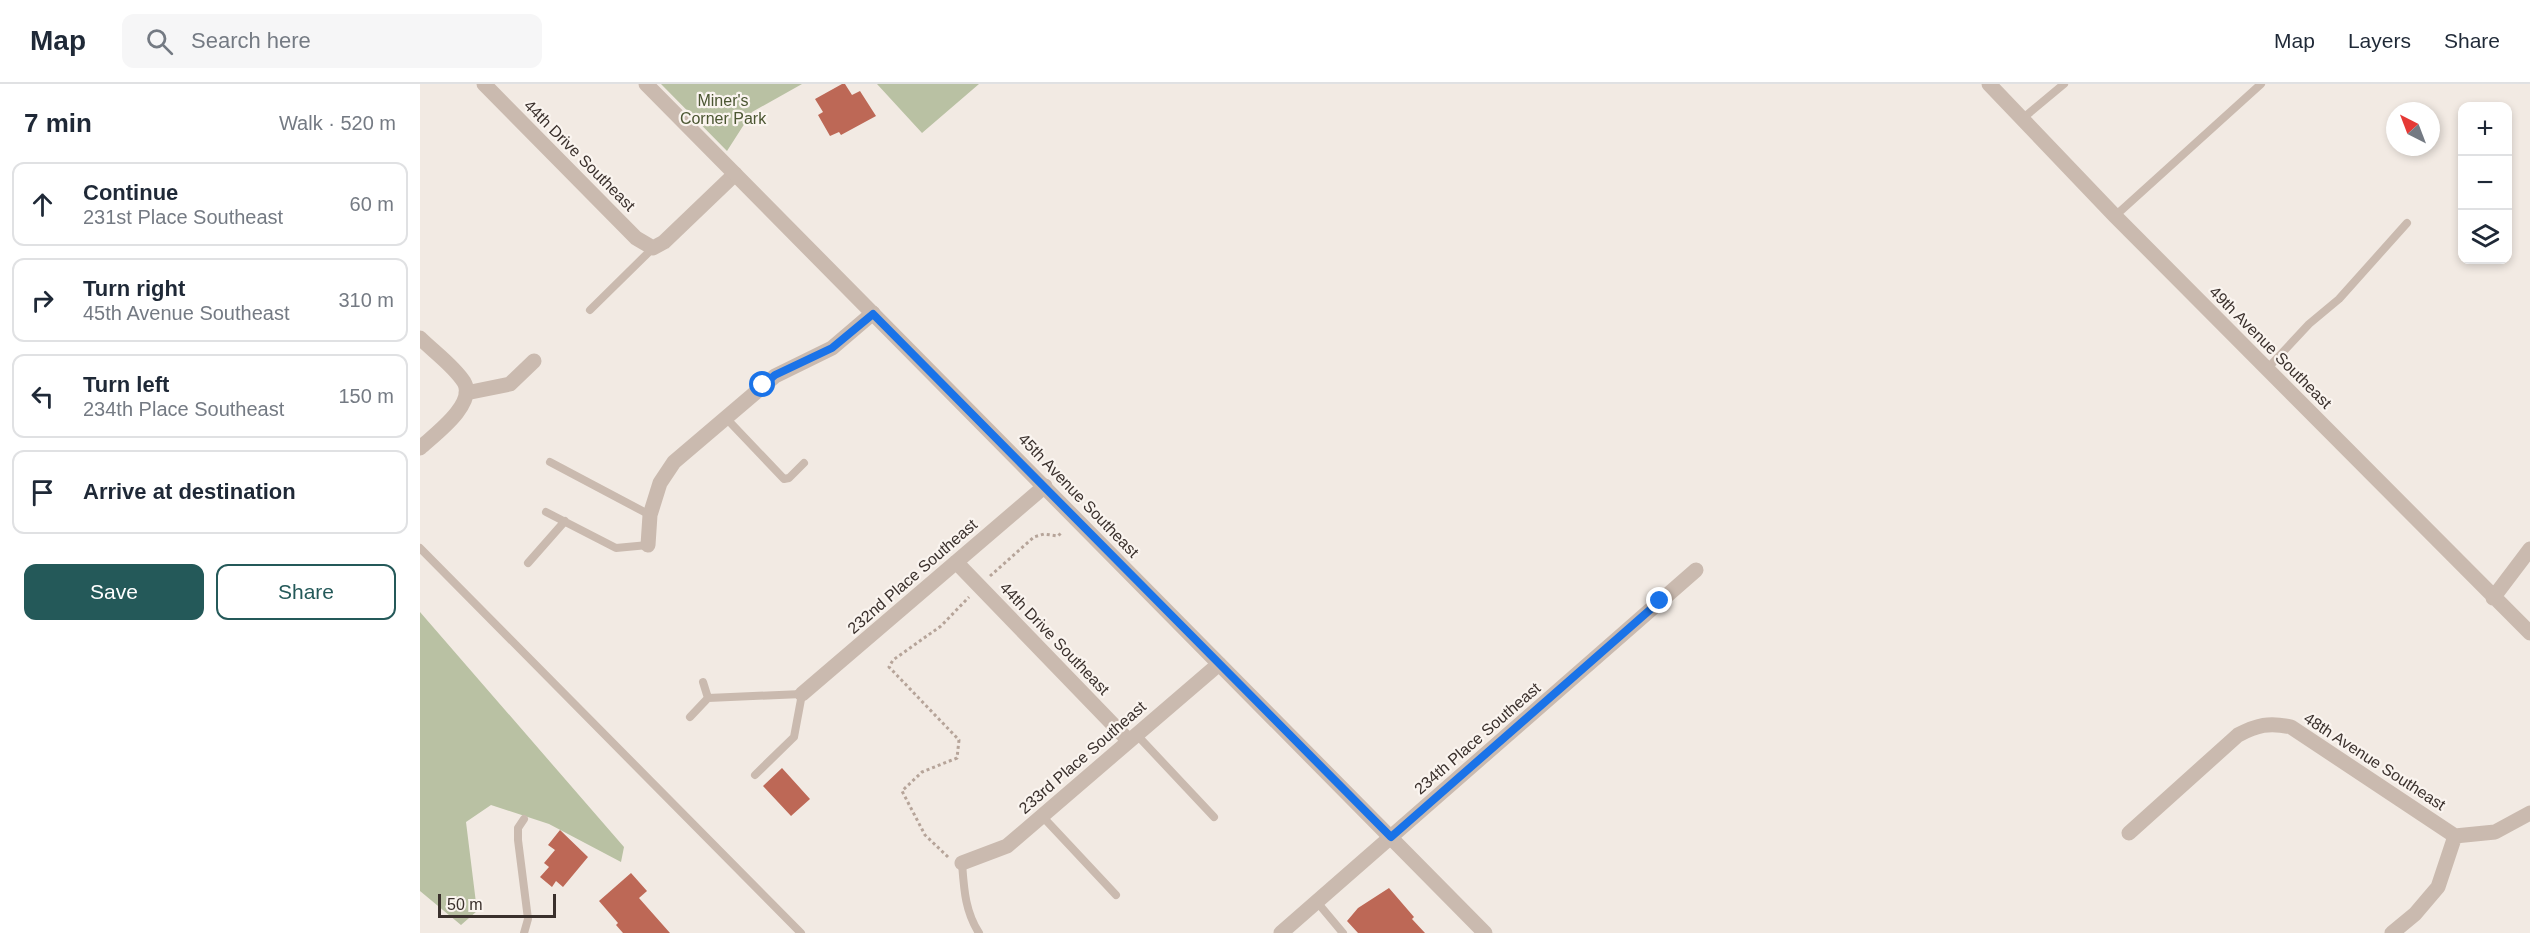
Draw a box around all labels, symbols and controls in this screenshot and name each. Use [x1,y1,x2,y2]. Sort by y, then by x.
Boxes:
search box [122,14,542,68]
text: Map [30,25,86,56]
icon: search [143,25,176,58]
text: Search here [191,28,311,53]
text: Map [2274,29,2315,52]
text: Layers [2348,29,2411,52]
text: Share [2444,29,2500,52]
park label: Miner's Corner Park [680,92,767,127]
street label: 44th Drive Southeast [521,97,639,215]
north arrow [2386,102,2440,156]
map controls [2458,102,2512,264]
button: + [2458,102,2512,156]
text: 7 min [24,108,92,138]
text: Walk · 520 m [279,112,396,134]
button: − [2458,156,2512,210]
text: Continue [83,180,178,205]
icon: ahead [26,188,59,221]
text: 60 m [350,193,394,215]
text: 231st Place Southeast [83,206,283,228]
button: layers [2458,210,2512,264]
text: Turn right [83,276,185,301]
street label: 49th Avenue Southeast [2206,283,2335,412]
icon: right [26,284,59,317]
text: 310 m [338,289,394,311]
text: 45th Avenue Southeast [83,302,289,324]
route start [749,371,775,397]
text: Turn left [83,372,169,397]
icon: left [26,380,59,413]
text: 150 m [338,385,394,407]
text: 234th Place Southeast [83,398,284,420]
street label: 45th Avenue Southeast [1015,430,1143,561]
icon: arrive [26,476,59,509]
text: Arrive at destination [83,479,296,504]
street label: 232nd Place Southeast [844,515,981,637]
button: Save [24,564,204,620]
button: Share [216,564,396,620]
street label: 44th Drive Southeast [997,579,1113,698]
route end [1646,587,1672,613]
street label: 234th Place Southeast [1411,679,1544,798]
street label: 233rd Place Southeast [1016,697,1149,817]
street label: 48th Avenue Southeast [2301,709,2449,814]
scale bar [438,891,556,918]
text: 50 m [447,896,483,913]

